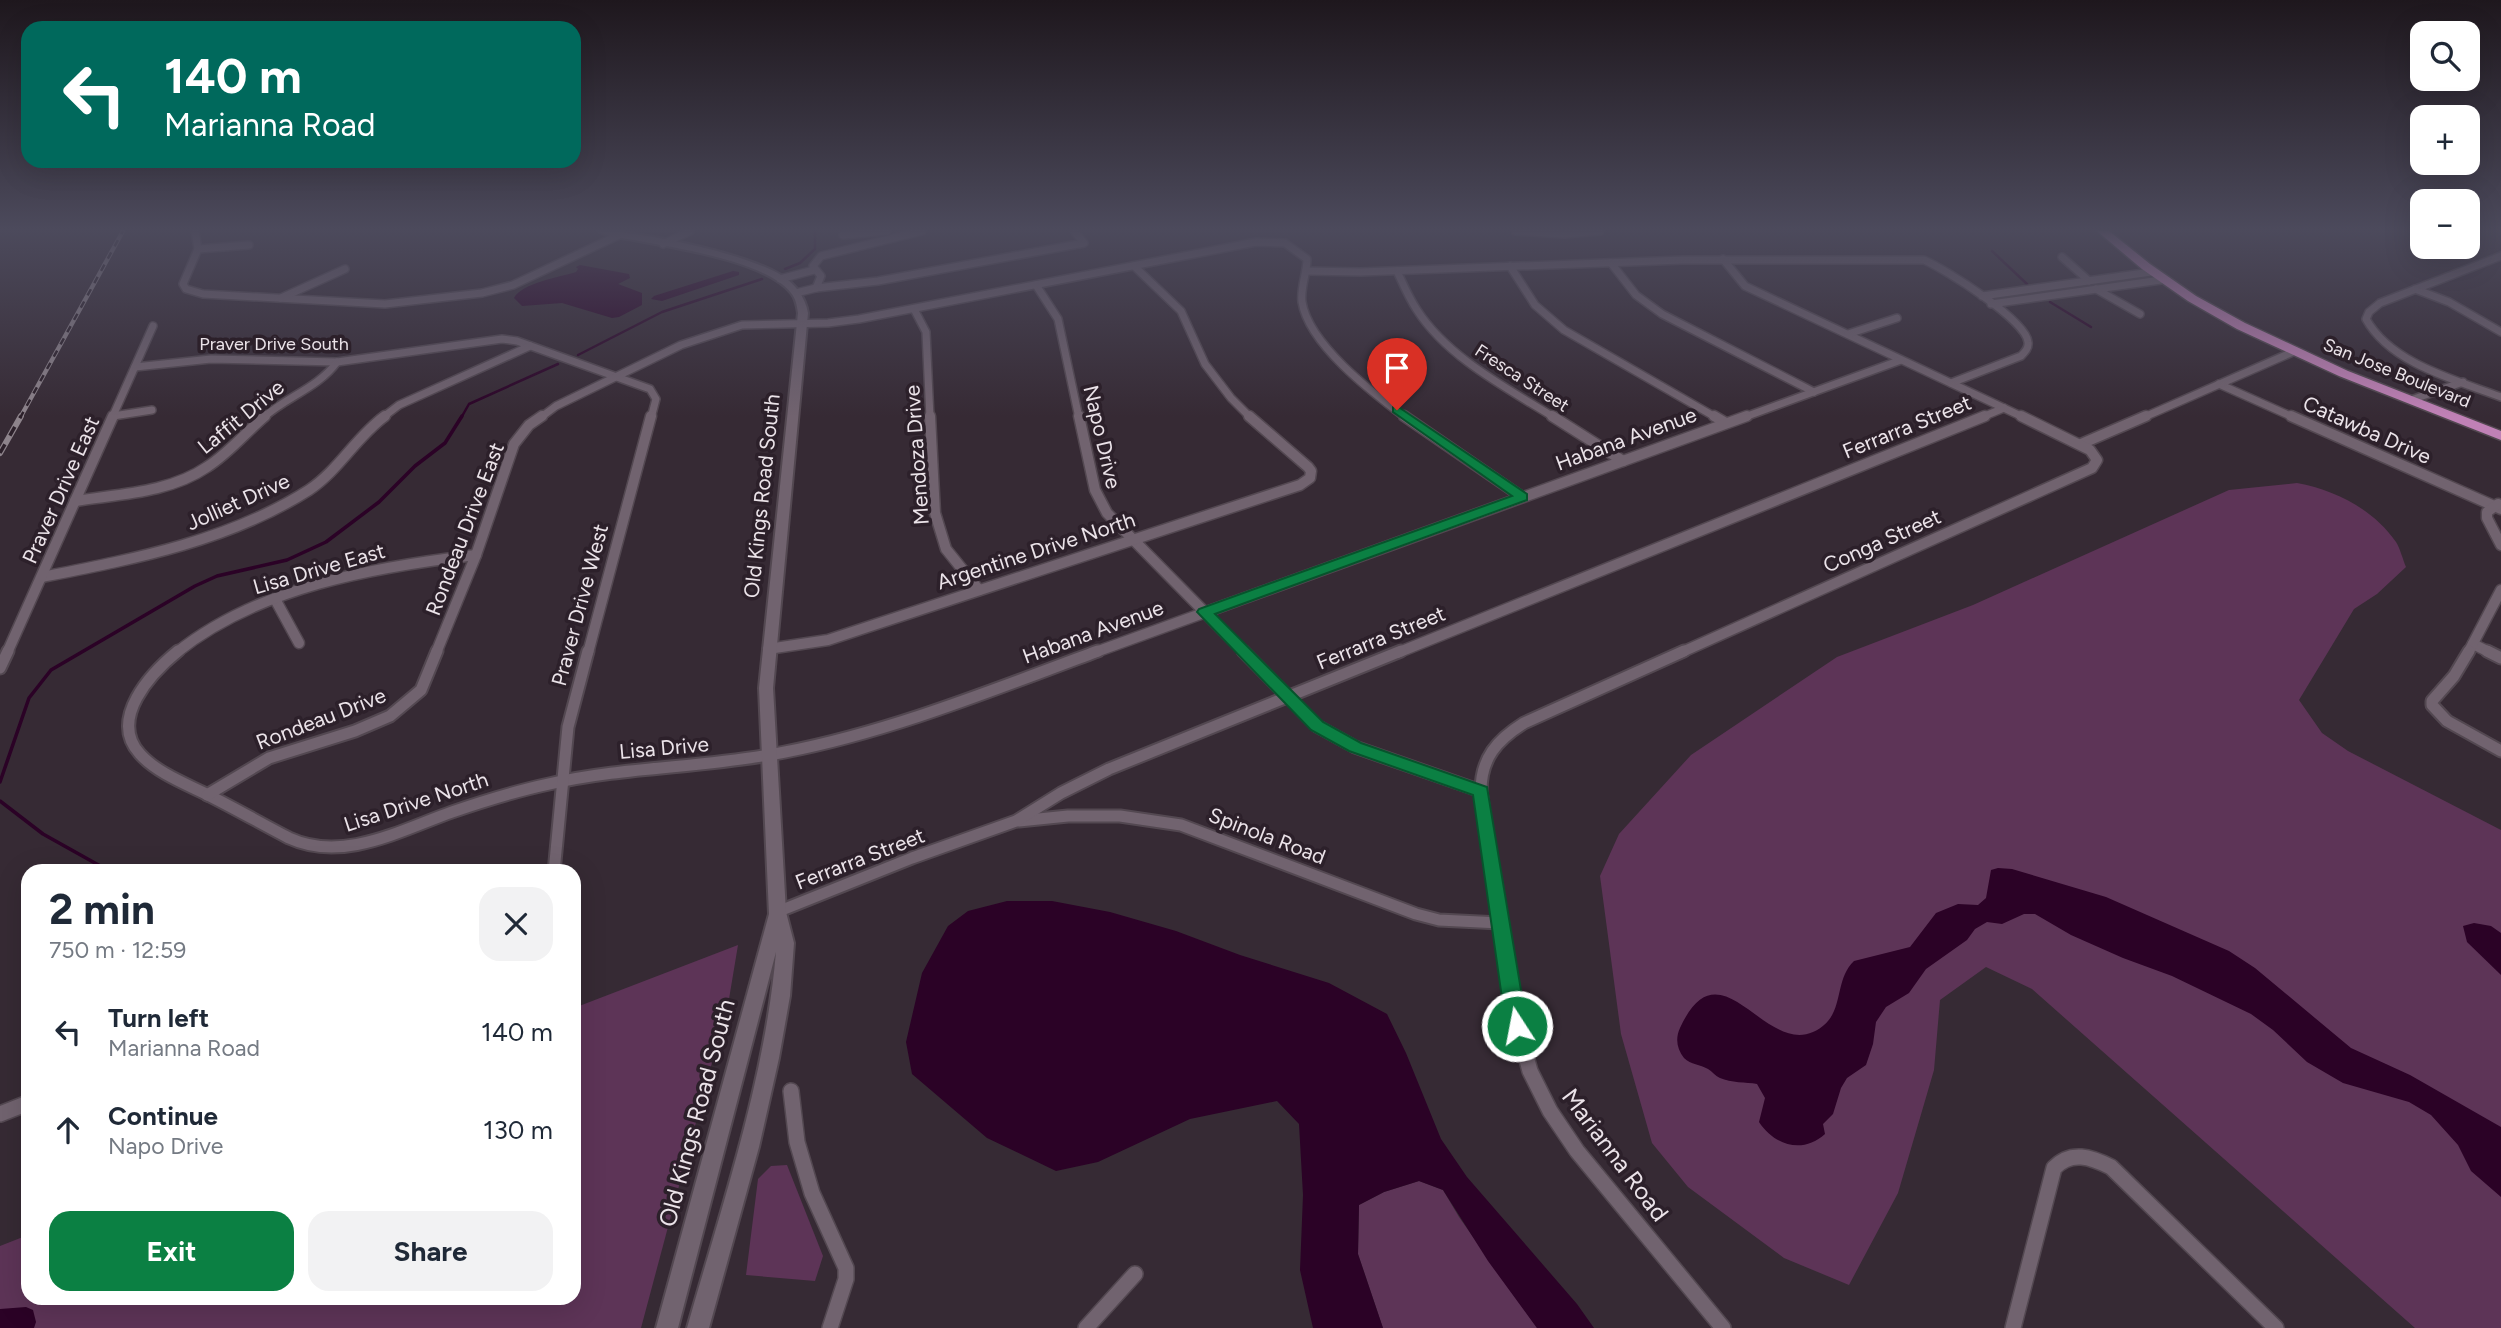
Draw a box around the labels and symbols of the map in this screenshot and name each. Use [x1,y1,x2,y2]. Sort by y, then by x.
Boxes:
street label: Praver Drive South [199,333,349,355]
street label: San Jose Boulevard [2320,333,2474,413]
pin [1367,338,1427,410]
street label: Fresca Street [1471,339,1573,417]
street label: Laffit Drive [193,374,289,459]
street label: Napo Drive [1078,383,1127,491]
street label: Mendoza Drive [899,384,934,526]
street label: Ferrarra Street [1839,389,1975,464]
street label: Catawba Drive [2299,390,2435,469]
street label: Old Kings Road South [738,393,785,599]
street label: Habana Avenue [1552,401,1700,476]
street label: Praver Drive East [17,412,104,567]
street label: Rondeau Drive East [420,439,509,619]
street label: Jolliet Drive [182,468,293,535]
street label: Conga Street [1819,503,1945,578]
street label: Argentine Drive North [934,507,1138,594]
street label: Praver Drive West [546,521,613,688]
street label: Lisa Drive East [250,538,388,599]
street label: Habana Avenue [1019,594,1167,669]
street label: Ferrarra Street [1313,600,1449,675]
street label: Rondeau Drive [252,682,389,755]
street label: Lisa Drive [618,731,710,764]
street label: Lisa Drive North [340,766,491,837]
street label: Spinola Road [1205,802,1329,869]
street label: Ferrarra Street [792,822,928,895]
position arrow [1480,989,1554,1063]
street label: Old Kings Road South [652,996,741,1230]
street label: Marianna Road [1556,1083,1675,1227]

